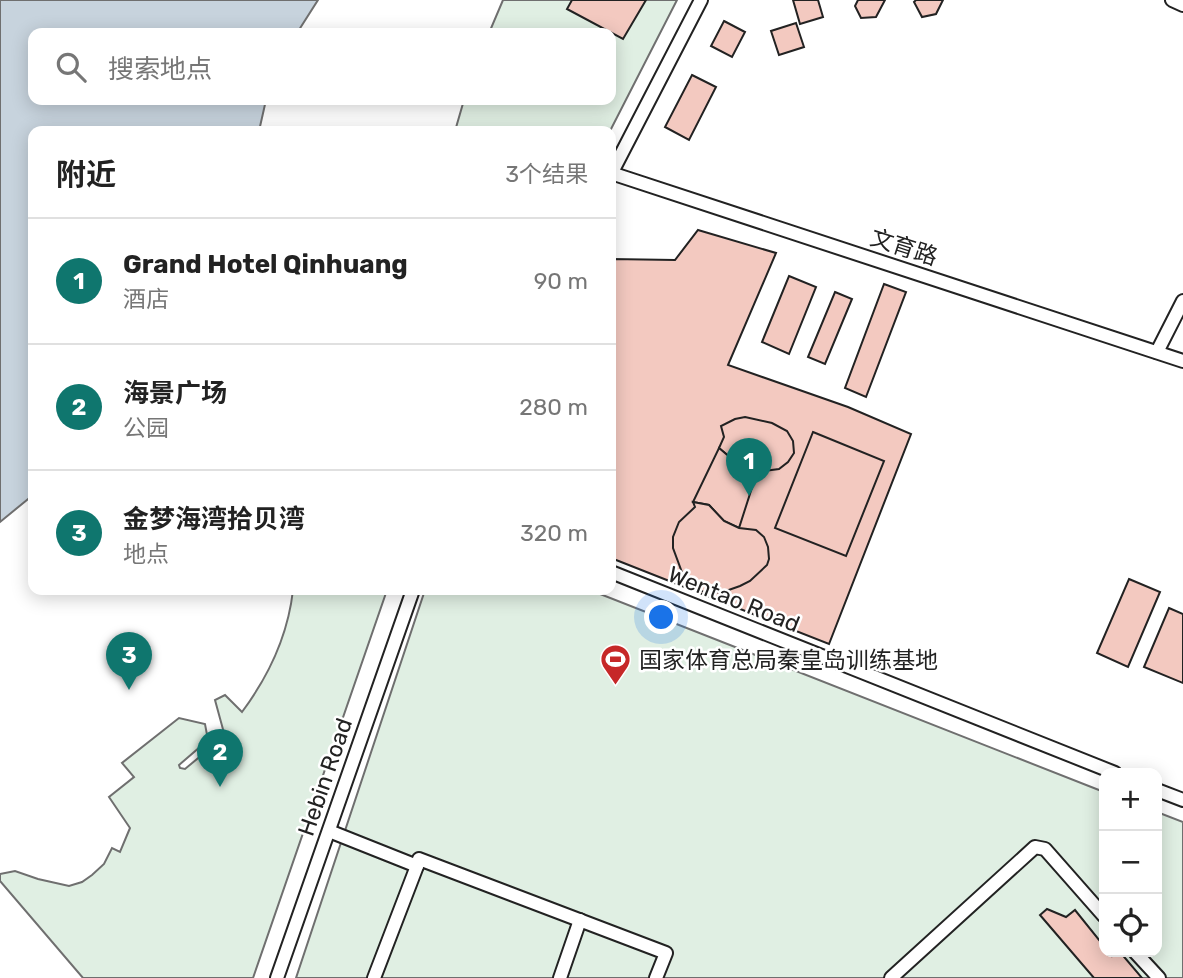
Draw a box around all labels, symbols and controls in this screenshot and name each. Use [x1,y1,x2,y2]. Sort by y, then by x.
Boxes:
search box [28,28,616,105]
icon: search [52,48,90,86]
text: 搜索地点 [108,54,212,85]
text: 附近 [56,157,116,193]
text: 3个结果 [505,160,588,188]
street label: 文育路 [867,223,941,271]
text: Grand Hotel Qinhuang [123,249,408,280]
text: 1 [73,267,85,295]
text: 90 m [534,267,588,295]
text: 酒店 [123,285,169,313]
text: 海景广场 [123,378,227,409]
text: 2 [72,393,86,421]
text: 280 m [519,393,588,421]
text: 公园 [123,414,169,442]
pin: 1 [726,438,772,496]
text: 金梦海湾拾贝湾 [123,504,305,535]
text: 3 [71,519,87,547]
text: 320 m [520,519,588,547]
text: 地点 [123,540,169,568]
street label: Wentao Road [664,560,804,638]
your location [644,600,678,634]
pin: 3 [106,632,152,690]
sports icon: 国家体育总局秦皇岛训练基地 [599,643,633,687]
place label: 国家体育总局秦皇岛训练基地 [639,646,938,674]
street label: Hebin Road [292,714,358,840]
pin: 2 [197,729,243,787]
map controls [1099,768,1162,957]
button: + [1099,768,1162,831]
button: − [1099,831,1162,894]
button: locate [1099,894,1162,957]

